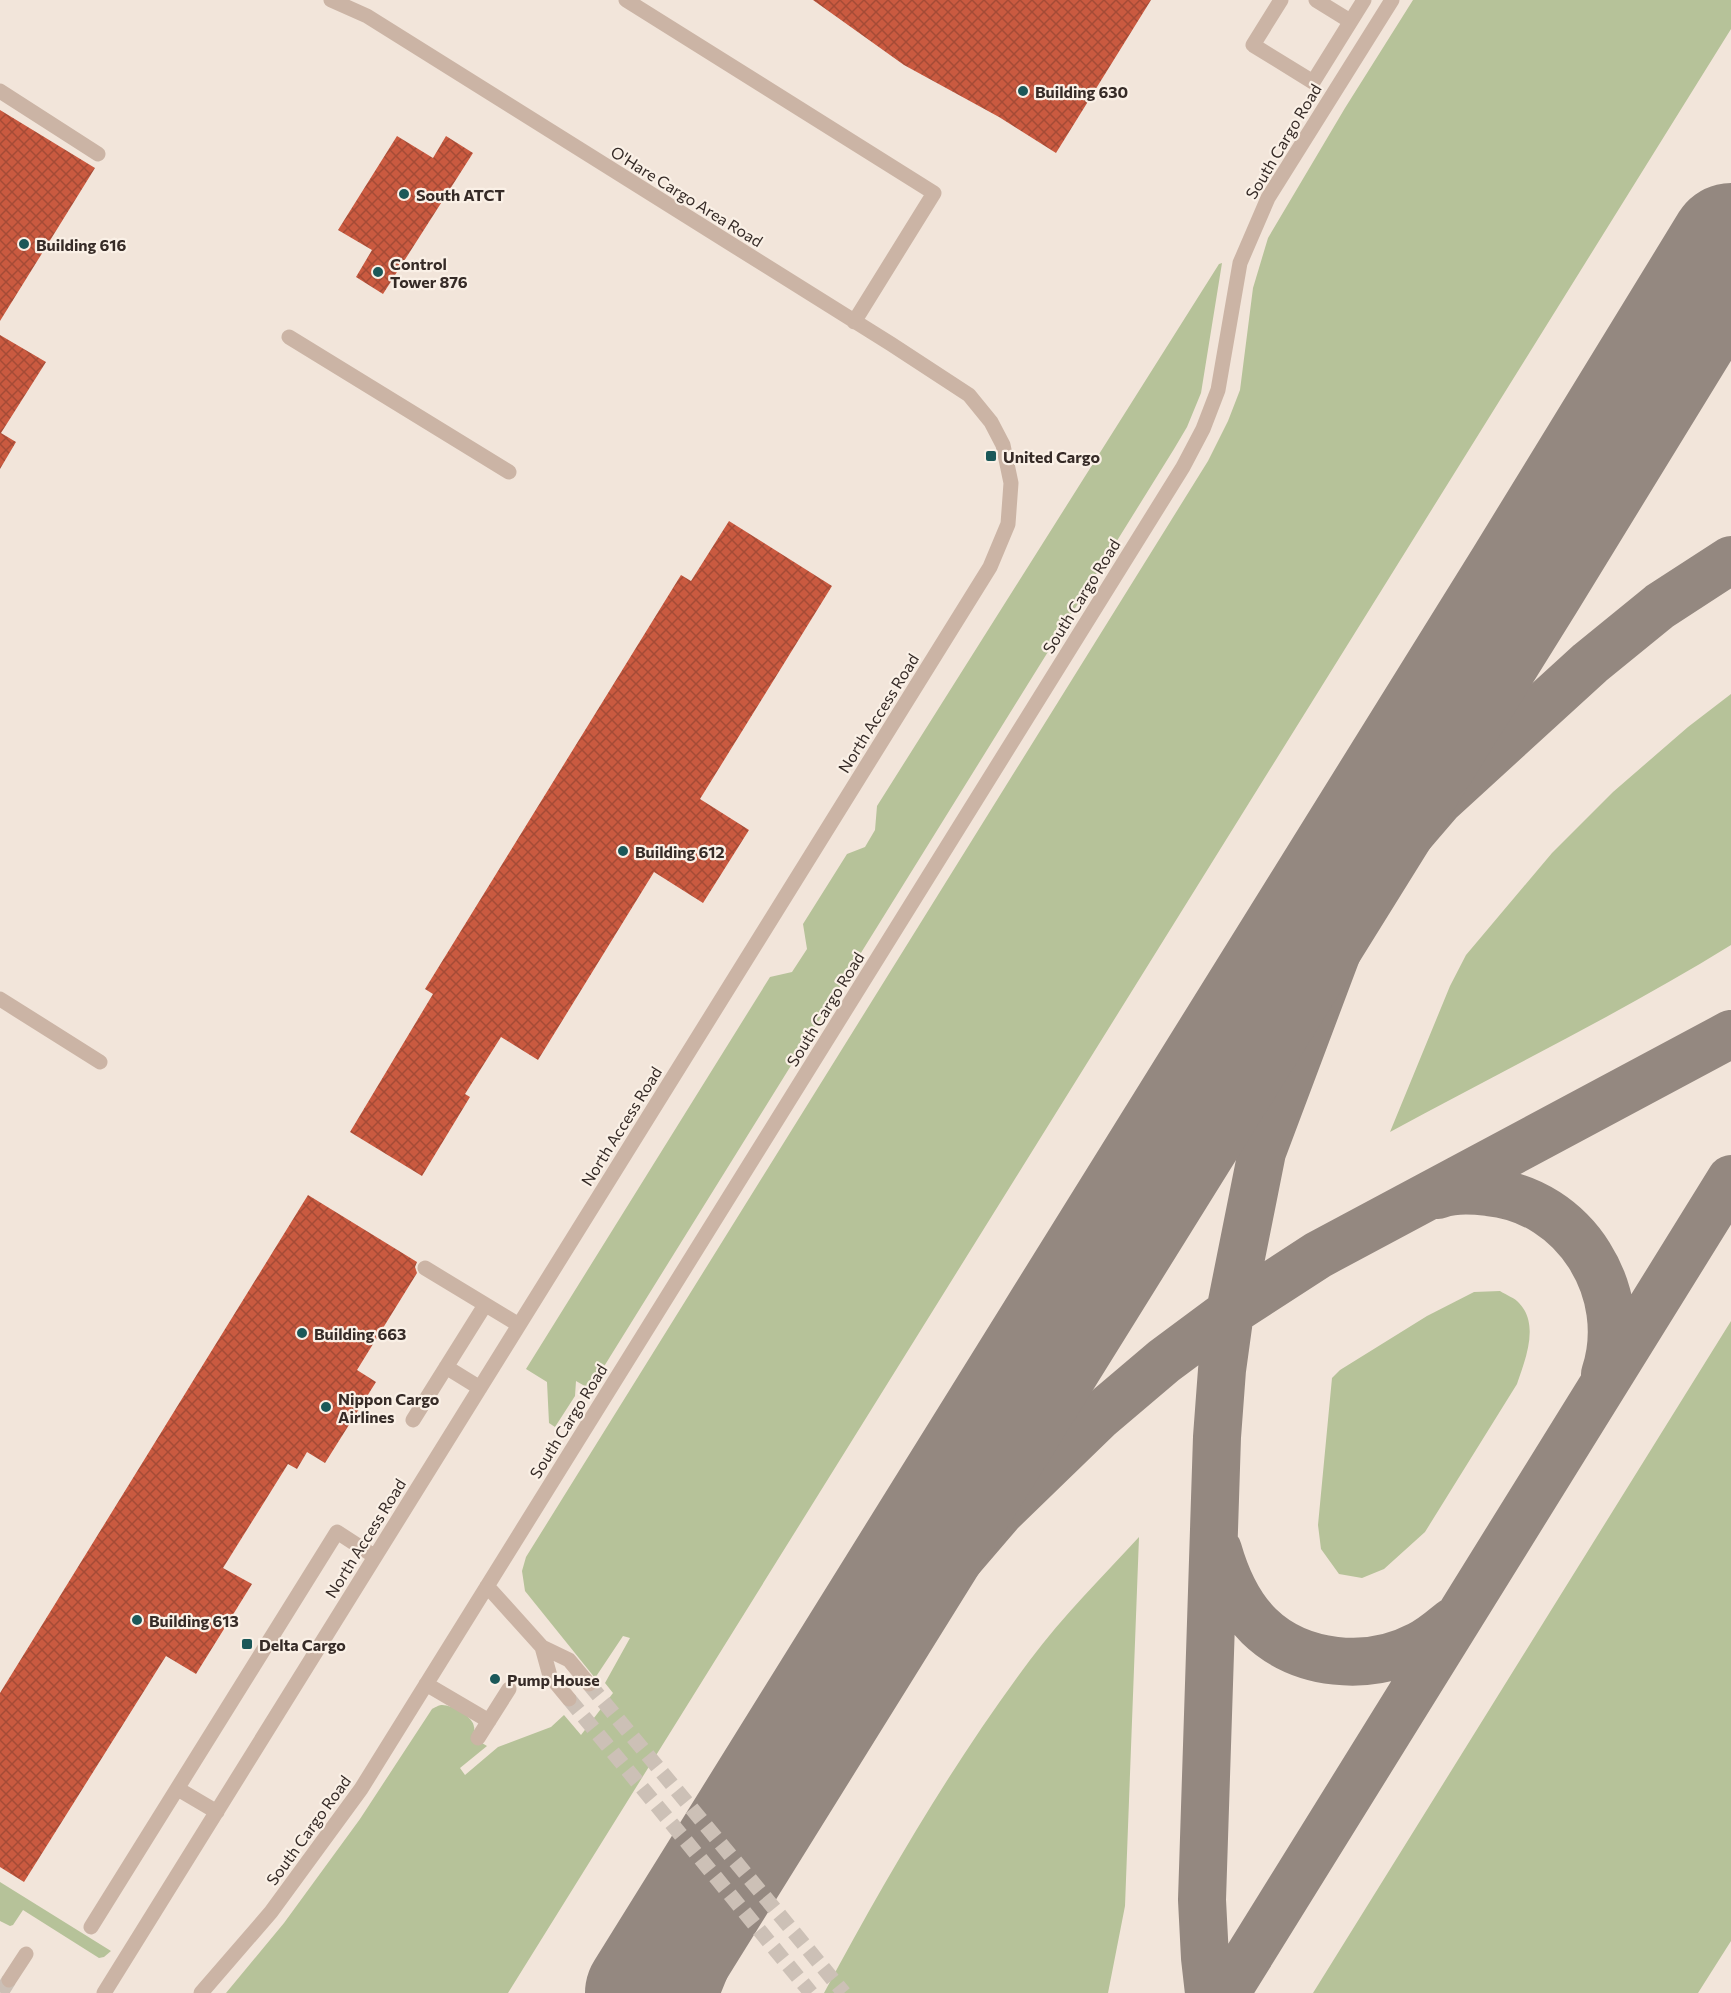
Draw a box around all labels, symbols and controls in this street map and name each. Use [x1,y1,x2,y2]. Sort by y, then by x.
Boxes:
street label: South Cargo Road [1241,80,1325,202]
place label: Building 630 [1035,82,1128,101]
marker: Building 630 [1016,84,1030,98]
street label: O'Hare Cargo Area Road [608,141,766,251]
place label: South ATCT [416,185,505,204]
marker: South ATCT [397,187,411,201]
place label: Building 616 [36,235,127,254]
marker: Building 616 [17,237,31,251]
place label: Control Tower 876 [390,254,468,291]
marker: Control Tower 876 [371,265,385,279]
place label: United Cargo [1003,447,1101,466]
marker: United Cargo [984,449,998,463]
street label: South Cargo Road [1038,535,1124,657]
street label: North Access Road [834,650,922,776]
place label: Building 612 [635,842,725,861]
marker: Building 612 [616,844,630,858]
street label: South Cargo Road [782,948,868,1070]
street label: North Access Road [577,1063,665,1189]
place label: Building 663 [314,1324,406,1343]
marker: Building 663 [295,1326,309,1340]
street label: South Cargo Road [525,1360,611,1482]
place label: Nippon Cargo Airlines [338,1389,440,1426]
marker: Nippon Cargo Airlines [319,1400,333,1414]
street label: North Access Road [321,1475,409,1601]
place label: Building 613 [149,1611,239,1630]
marker: Building 613 [130,1613,144,1627]
place label: Delta Cargo [259,1635,346,1654]
marker: Delta Cargo [240,1637,254,1651]
place label: Pump House [507,1670,600,1689]
marker: Pump House [488,1672,502,1686]
street label: South Cargo Road [262,1771,354,1889]

